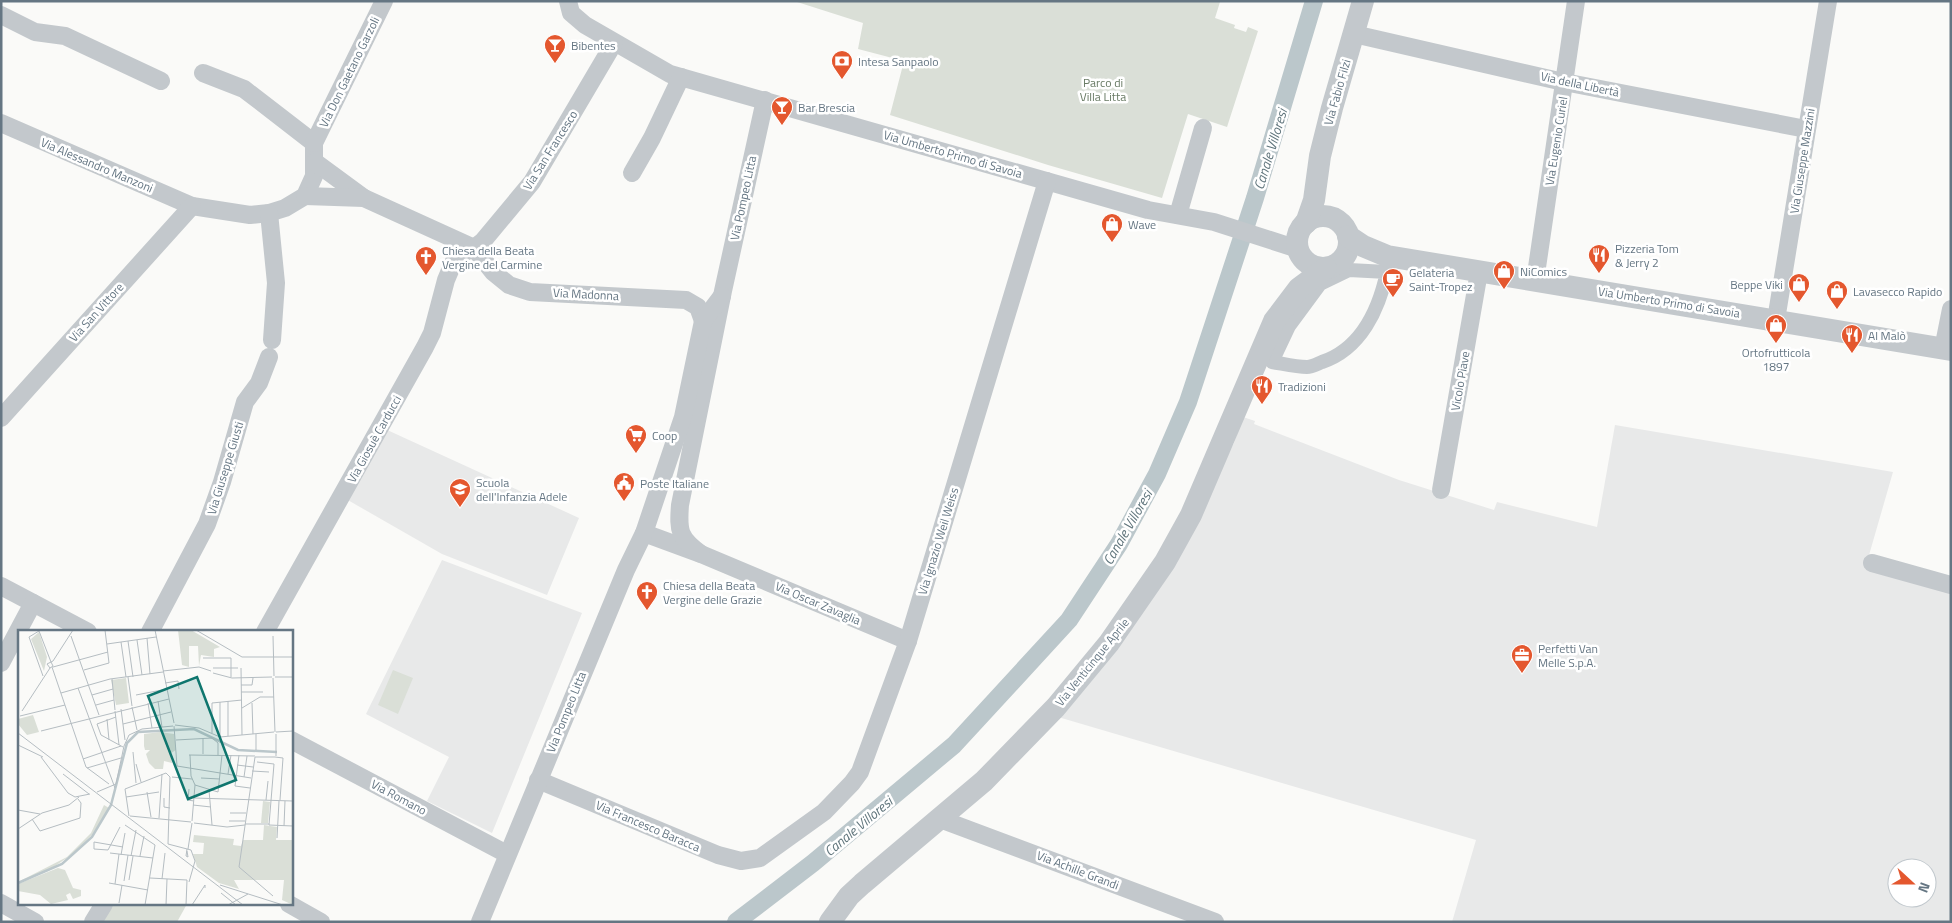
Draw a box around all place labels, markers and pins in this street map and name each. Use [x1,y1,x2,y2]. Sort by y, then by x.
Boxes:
bar icon: Bibentes [543,33,567,64]
place label: Bibentes [571,36,616,55]
bank icon: Intesa Sanpaolo [830,49,854,80]
place label: Intesa Sanpaolo [858,52,939,71]
bar icon: Bar Brescia [770,95,794,126]
place label: Bar Brescia [798,98,855,117]
shop icon: Wave [1100,212,1124,243]
place label: Wave [1128,215,1156,234]
place label: Pizzeria Tom & Jerry 2 [1615,239,1679,272]
place label: Chiesa della Beata Vergine del Carmine [442,241,542,274]
restaurant icon: Pizzeria Tom & Jerry 2 [1587,243,1611,274]
church icon: Chiesa della Beata Vergine del Carmine [414,245,438,276]
shop icon: NiComics [1492,259,1516,290]
place label: NiComics [1520,262,1567,281]
place label: Gelateria Saint-Tropez [1409,263,1472,296]
cafe icon: Gelateria Saint-Tropez [1381,267,1405,298]
shop icon: Beppe Viki [1787,272,1811,303]
place label: Beppe Viki [1730,275,1783,294]
shop icon: Lavasecco Rapido [1825,279,1849,310]
place label: Lavasecco Rapido [1853,282,1942,301]
shop icon: Ortofrutticola 1897 [1764,313,1788,344]
restaurant icon: Al Malò [1840,323,1864,354]
place label: Al Malò [1868,326,1906,345]
place label: Ortofrutticola 1897 [1742,343,1810,376]
restaurant icon: Tradizioni [1250,374,1274,405]
place label: Tradizioni [1278,377,1326,396]
supermarket icon: Coop [624,423,648,454]
place label: Coop [652,426,677,445]
public building icon: Poste Italiane [612,471,636,502]
place label: Scuola dell'Infanzia Adele [476,473,567,506]
place label: Poste Italiane [640,474,709,493]
school or university icon: Scuola dell'Infanzia Adele [448,477,472,508]
place label: Chiesa della Beata Vergine delle Grazie [663,576,762,609]
church icon: Chiesa della Beata Vergine delle Grazie [635,580,659,611]
place label: Perfetti Van Melle S.p.A. [1538,639,1598,672]
office icon: Perfetti Van Melle S.p.A. [1510,643,1534,674]

